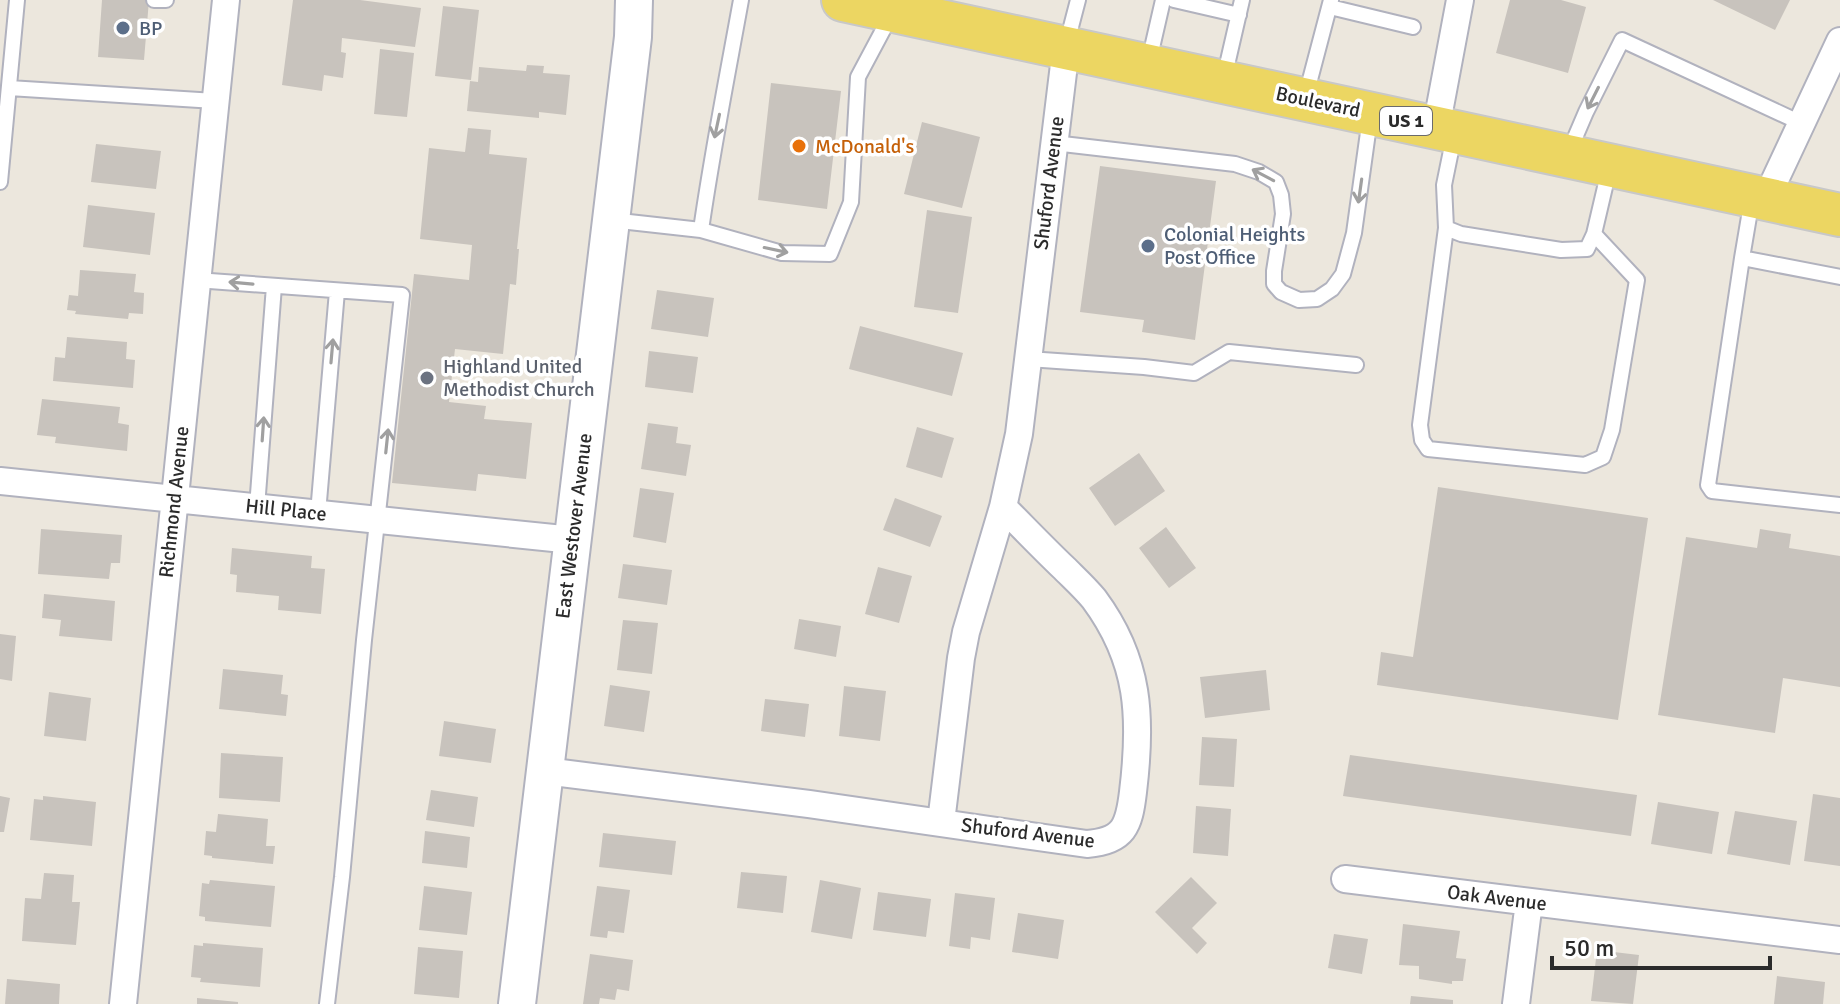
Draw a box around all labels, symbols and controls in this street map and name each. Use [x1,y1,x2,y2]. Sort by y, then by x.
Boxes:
place label: BP [139,16,162,41]
marker: BP [114,19,132,37]
street label: Boulevard [1273,81,1363,123]
one-way arrow [1584,85,1600,109]
road number: US 1 [1380,107,1432,135]
one-way arrow [709,113,724,138]
street label: Shuford Avenue [1028,115,1070,251]
place label: McDonald's [815,134,914,159]
marker: McDonald's [790,137,808,155]
one-way arrow [1252,167,1275,183]
one-way arrow [1352,178,1367,203]
place label: Colonial Heights Post Office [1164,222,1306,270]
marker: Colonial Heights Post Office [1139,237,1157,255]
one-way arrow [763,243,789,258]
one-way arrow [228,275,255,290]
one-way arrow [325,338,340,365]
place label: Highland United Methodist Church [443,354,595,402]
marker: Highland United Methodist Church [418,369,436,387]
one-way arrow [256,416,271,443]
street label: Richmond Avenue [154,425,194,579]
one-way arrow [379,429,394,455]
street label: East Westover Avenue [550,432,598,620]
street label: Hill Place [244,493,328,527]
street label: Shuford Avenue [960,812,1096,854]
street label: Oak Avenue [1446,879,1548,917]
scale bar [1552,920,1770,970]
text: 50 m [1564,933,1614,963]

